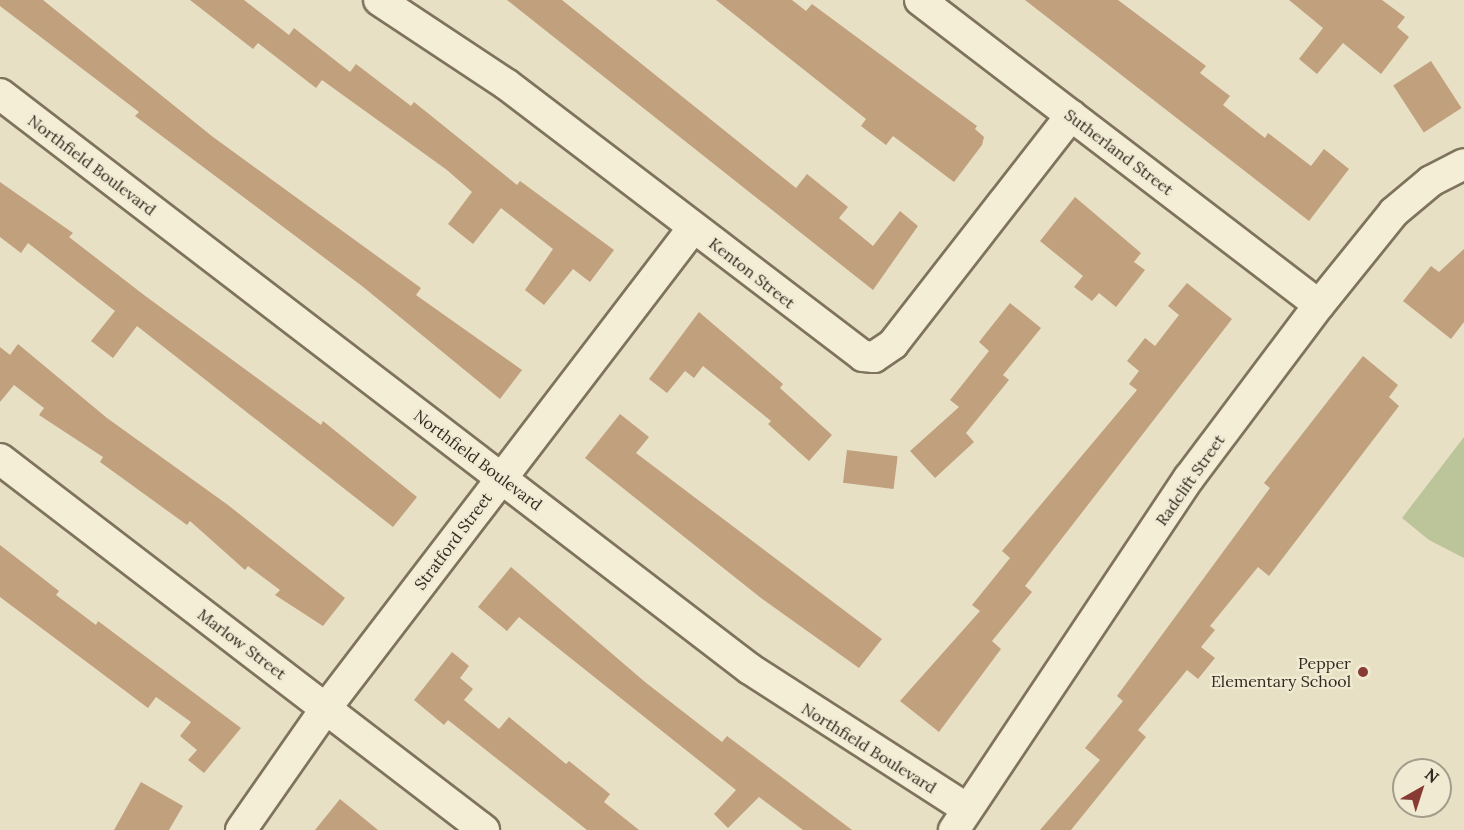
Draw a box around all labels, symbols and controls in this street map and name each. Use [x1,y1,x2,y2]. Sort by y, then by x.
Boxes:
street label: Sutherland Street [1061,105,1177,199]
street label: Northfield Boulevard [24,111,160,219]
street label: Kenton Street [705,233,799,313]
street label: Northfield Boulevard [410,406,546,514]
street label: Radclift Street [1152,431,1228,529]
street label: Stratford Street [410,489,496,593]
street label: Marlow Street [194,605,290,683]
place label: Pepper Elementary School [1211,653,1351,691]
marker: Pepper Elementary School [1356,665,1370,679]
street label: Northfield Boulevard [798,699,940,797]
north arrow [1392,758,1452,818]
text: N [1421,764,1443,787]

